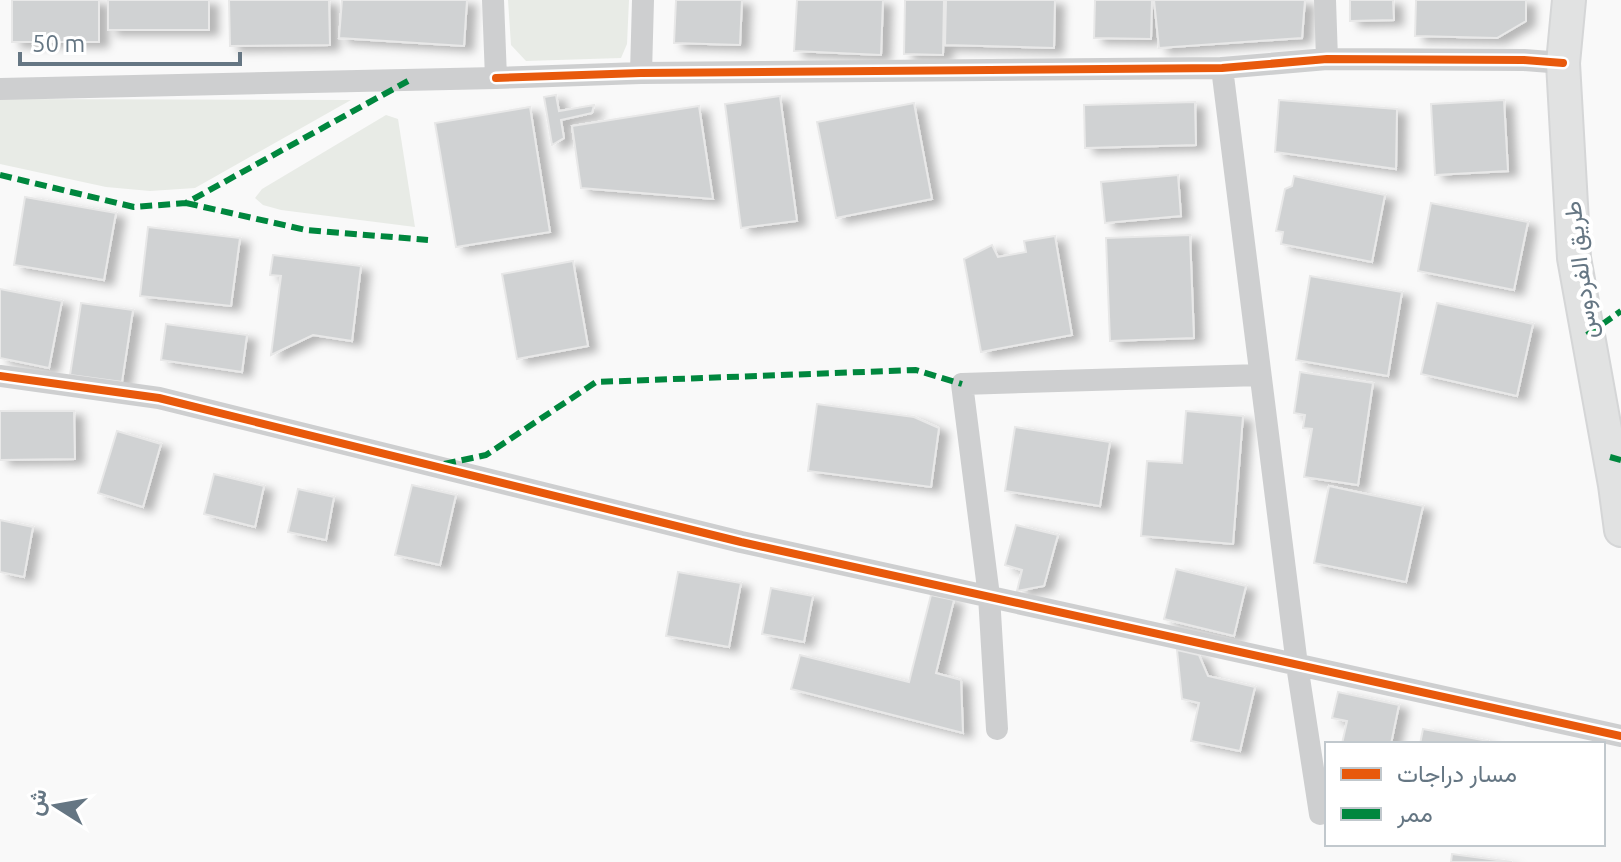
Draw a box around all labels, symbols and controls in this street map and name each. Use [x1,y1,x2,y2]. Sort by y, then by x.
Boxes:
scale bar [20,16,240,66]
text: 50 m [32,30,85,57]
street label: طريق الفردوس [1558,199,1604,340]
legend [1325,742,1605,846]
text: مسار دراجات [1397,760,1517,789]
north arrow [16,766,96,846]
text: ش [21,787,53,818]
text: ممر [1396,800,1433,829]

